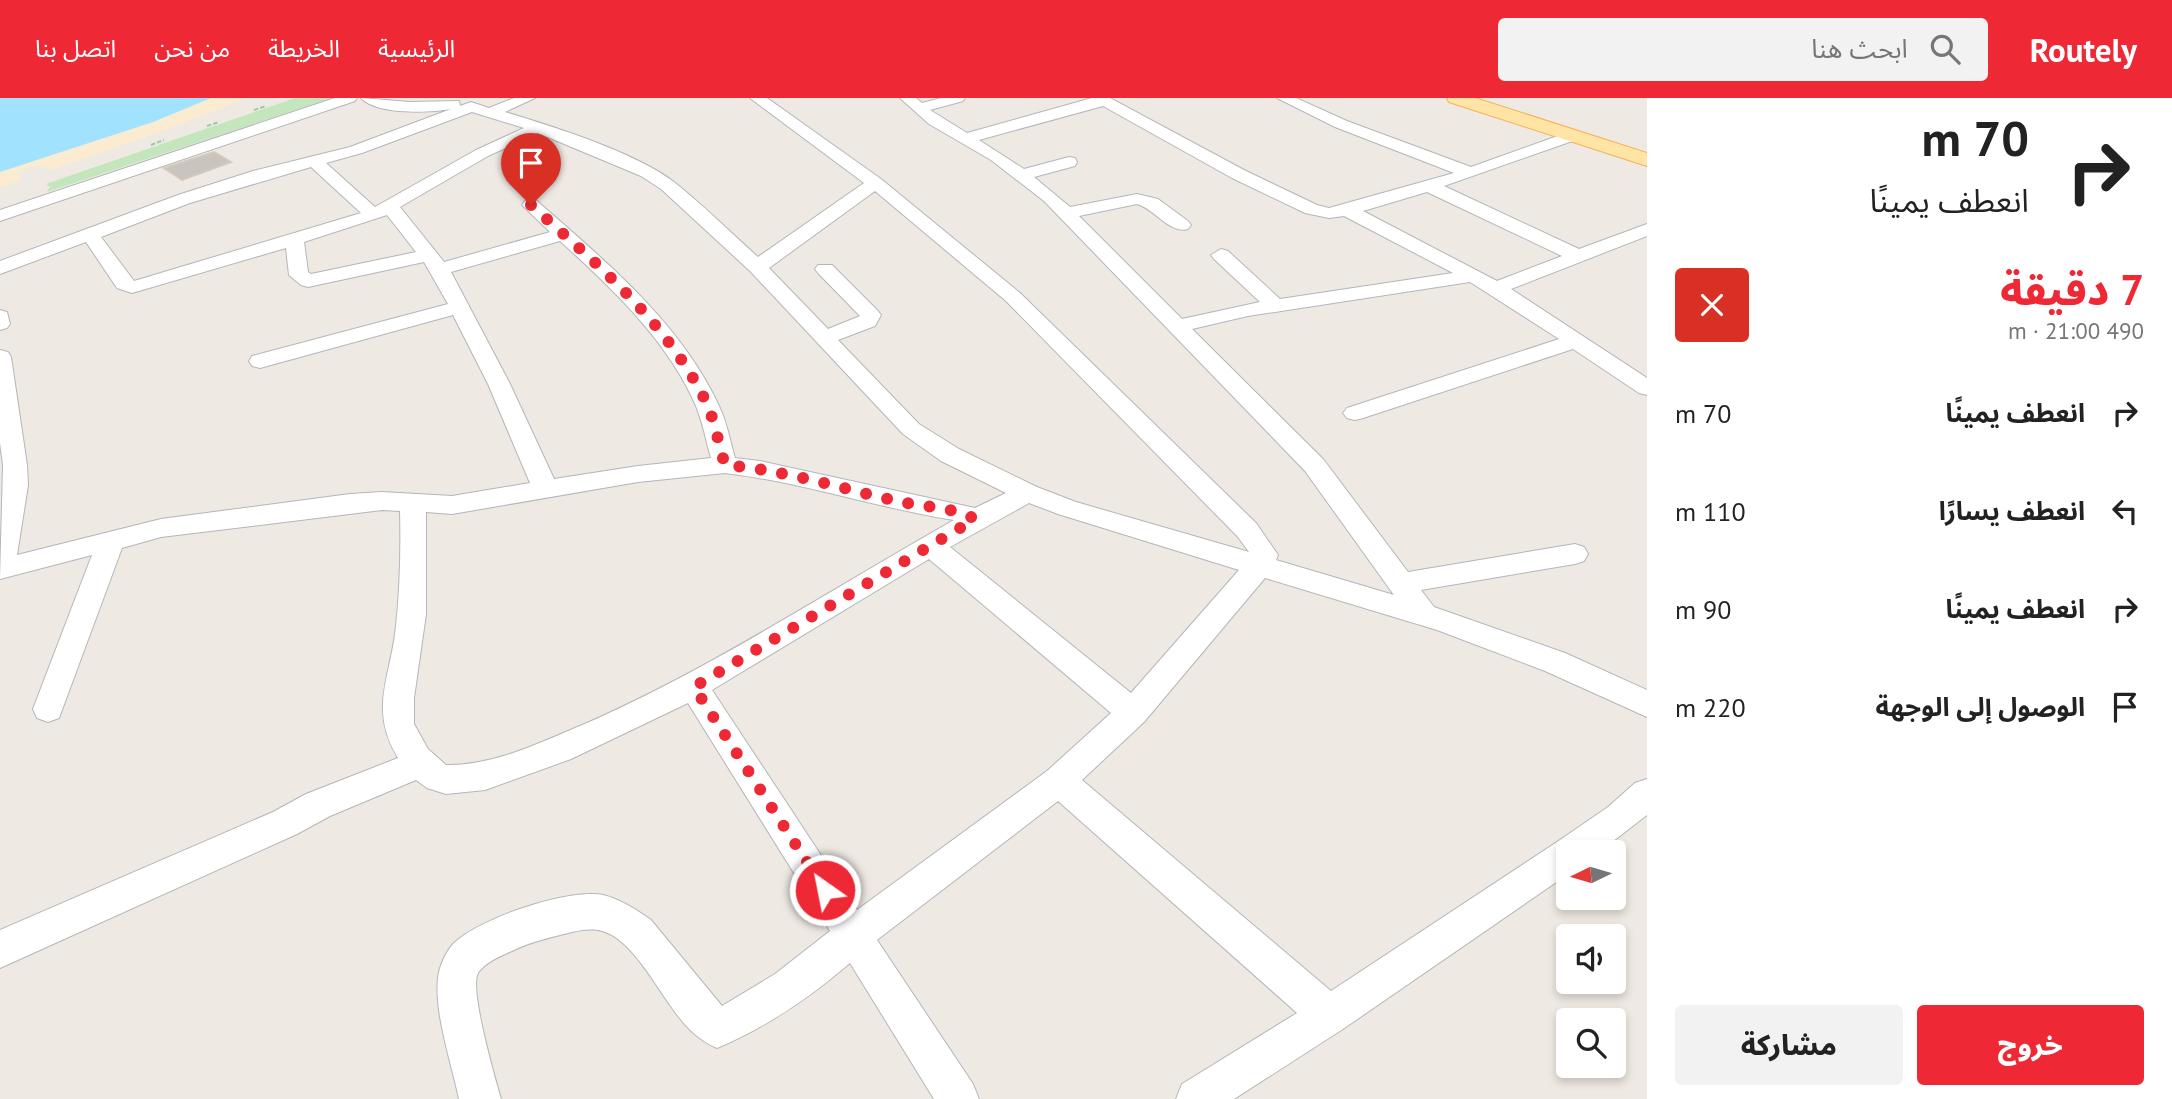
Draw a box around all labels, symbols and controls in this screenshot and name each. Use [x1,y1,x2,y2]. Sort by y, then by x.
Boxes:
search box [1498,18,1988,81]
text: Routely [2030,28,2137,71]
icon: search [1926,30,1964,68]
text: ابحث هنا [1811,32,1908,65]
text: اتصل بنا [35,33,116,64]
text: من نحن [154,33,230,64]
text: الخريطة [268,33,340,64]
text: الرئيسية [378,33,455,64]
text: 70 m [1922,106,2029,170]
icon: right [2053,126,2144,217]
pin [501,133,561,205]
icon: arrive [512,144,550,182]
text: انعطف يمينًا [1869,179,2029,221]
text: 7 دقيقة [2000,262,2144,317]
button: close [1675,268,1749,342]
text: 490 m · 21:00 [2008,316,2144,345]
icon: right [2106,394,2144,432]
text: انعطف يمينًا [1945,396,2085,429]
text: 70 m [1675,397,1731,430]
icon: left [2106,492,2144,530]
text: انعطف يسارًا [1939,494,2085,527]
text: 110 m [1675,495,1746,528]
icon: right [2106,590,2144,628]
text: انعطف يمينًا [1945,592,2085,625]
text: 90 m [1675,593,1731,626]
icon: arrive [2106,688,2144,726]
text: الوصول إلى الوجهة [1876,690,2085,723]
text: 220 m [1675,691,1746,724]
north arrow [1556,840,1626,910]
map controls [1556,840,1626,1078]
position arrow [788,853,862,927]
button: sound [1556,924,1626,994]
button: مشاركة [1675,1005,1903,1085]
button: خروج [1917,1005,2144,1085]
button: search [1556,1008,1626,1078]

